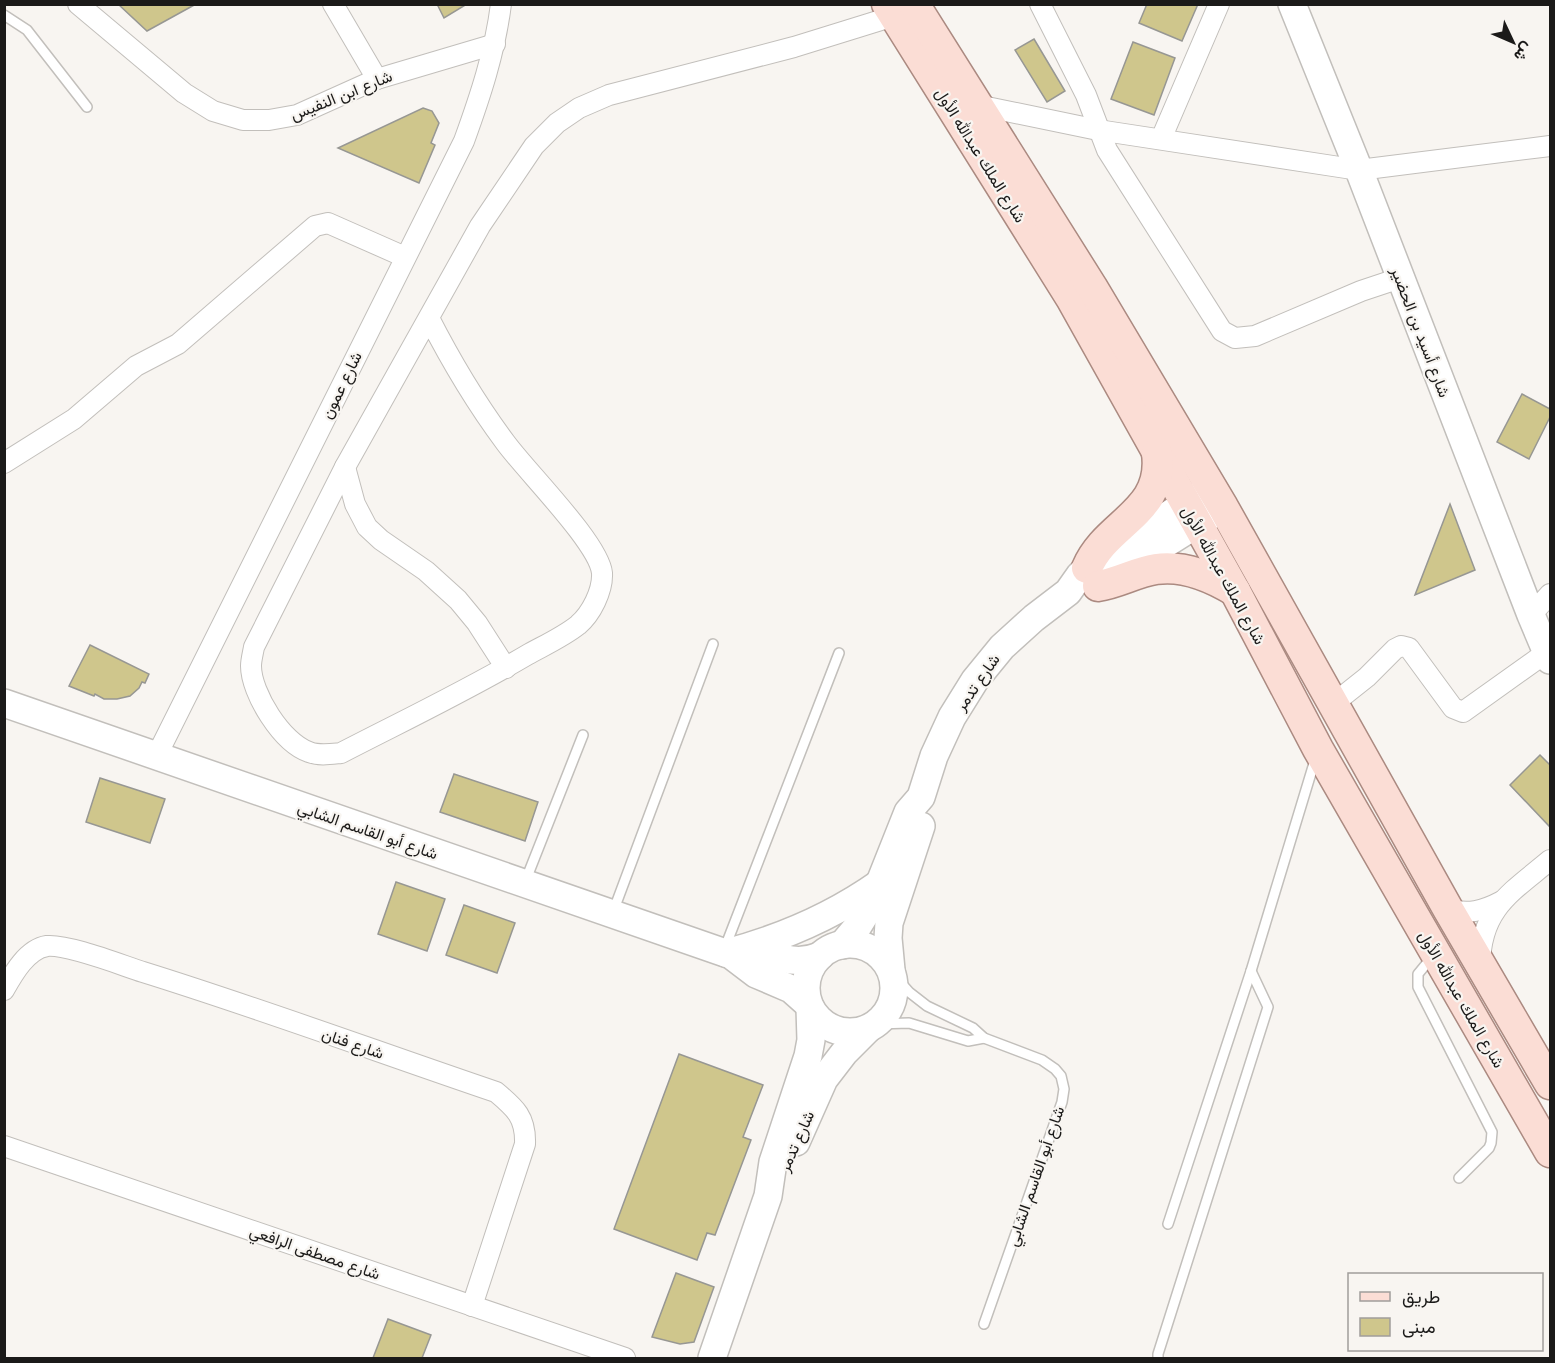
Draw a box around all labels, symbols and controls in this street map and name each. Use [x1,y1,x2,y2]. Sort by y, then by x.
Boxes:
north arrow [1483,12,1543,72]
text: ش [1510,39,1536,65]
street label: شارع ابن النفيس [288,67,396,126]
street label: شارع الملك عبدالله الأول [930,84,1030,227]
street label: شارع أسيد بن الحضير [1385,264,1453,401]
street label: شارع عمون [318,349,368,423]
street label: شارع الملك عبدالله الأول [1176,503,1270,649]
street label: شارع تدمر [951,651,1005,716]
street label: شارع أبو القاسم الشابي [294,799,440,867]
street label: شارع الملك عبدالله الأول [1413,927,1509,1072]
street label: شارع فنان [319,1025,386,1065]
street label: شارع أبو القاسم الشابي [1004,1104,1072,1250]
street label: شارع تدمر [775,1108,820,1176]
street label: شارع مصطفى الرافعي [246,1222,382,1287]
legend [1348,1273,1543,1351]
text: طريق [1402,1287,1440,1308]
text: مبنى [1402,1317,1436,1338]

